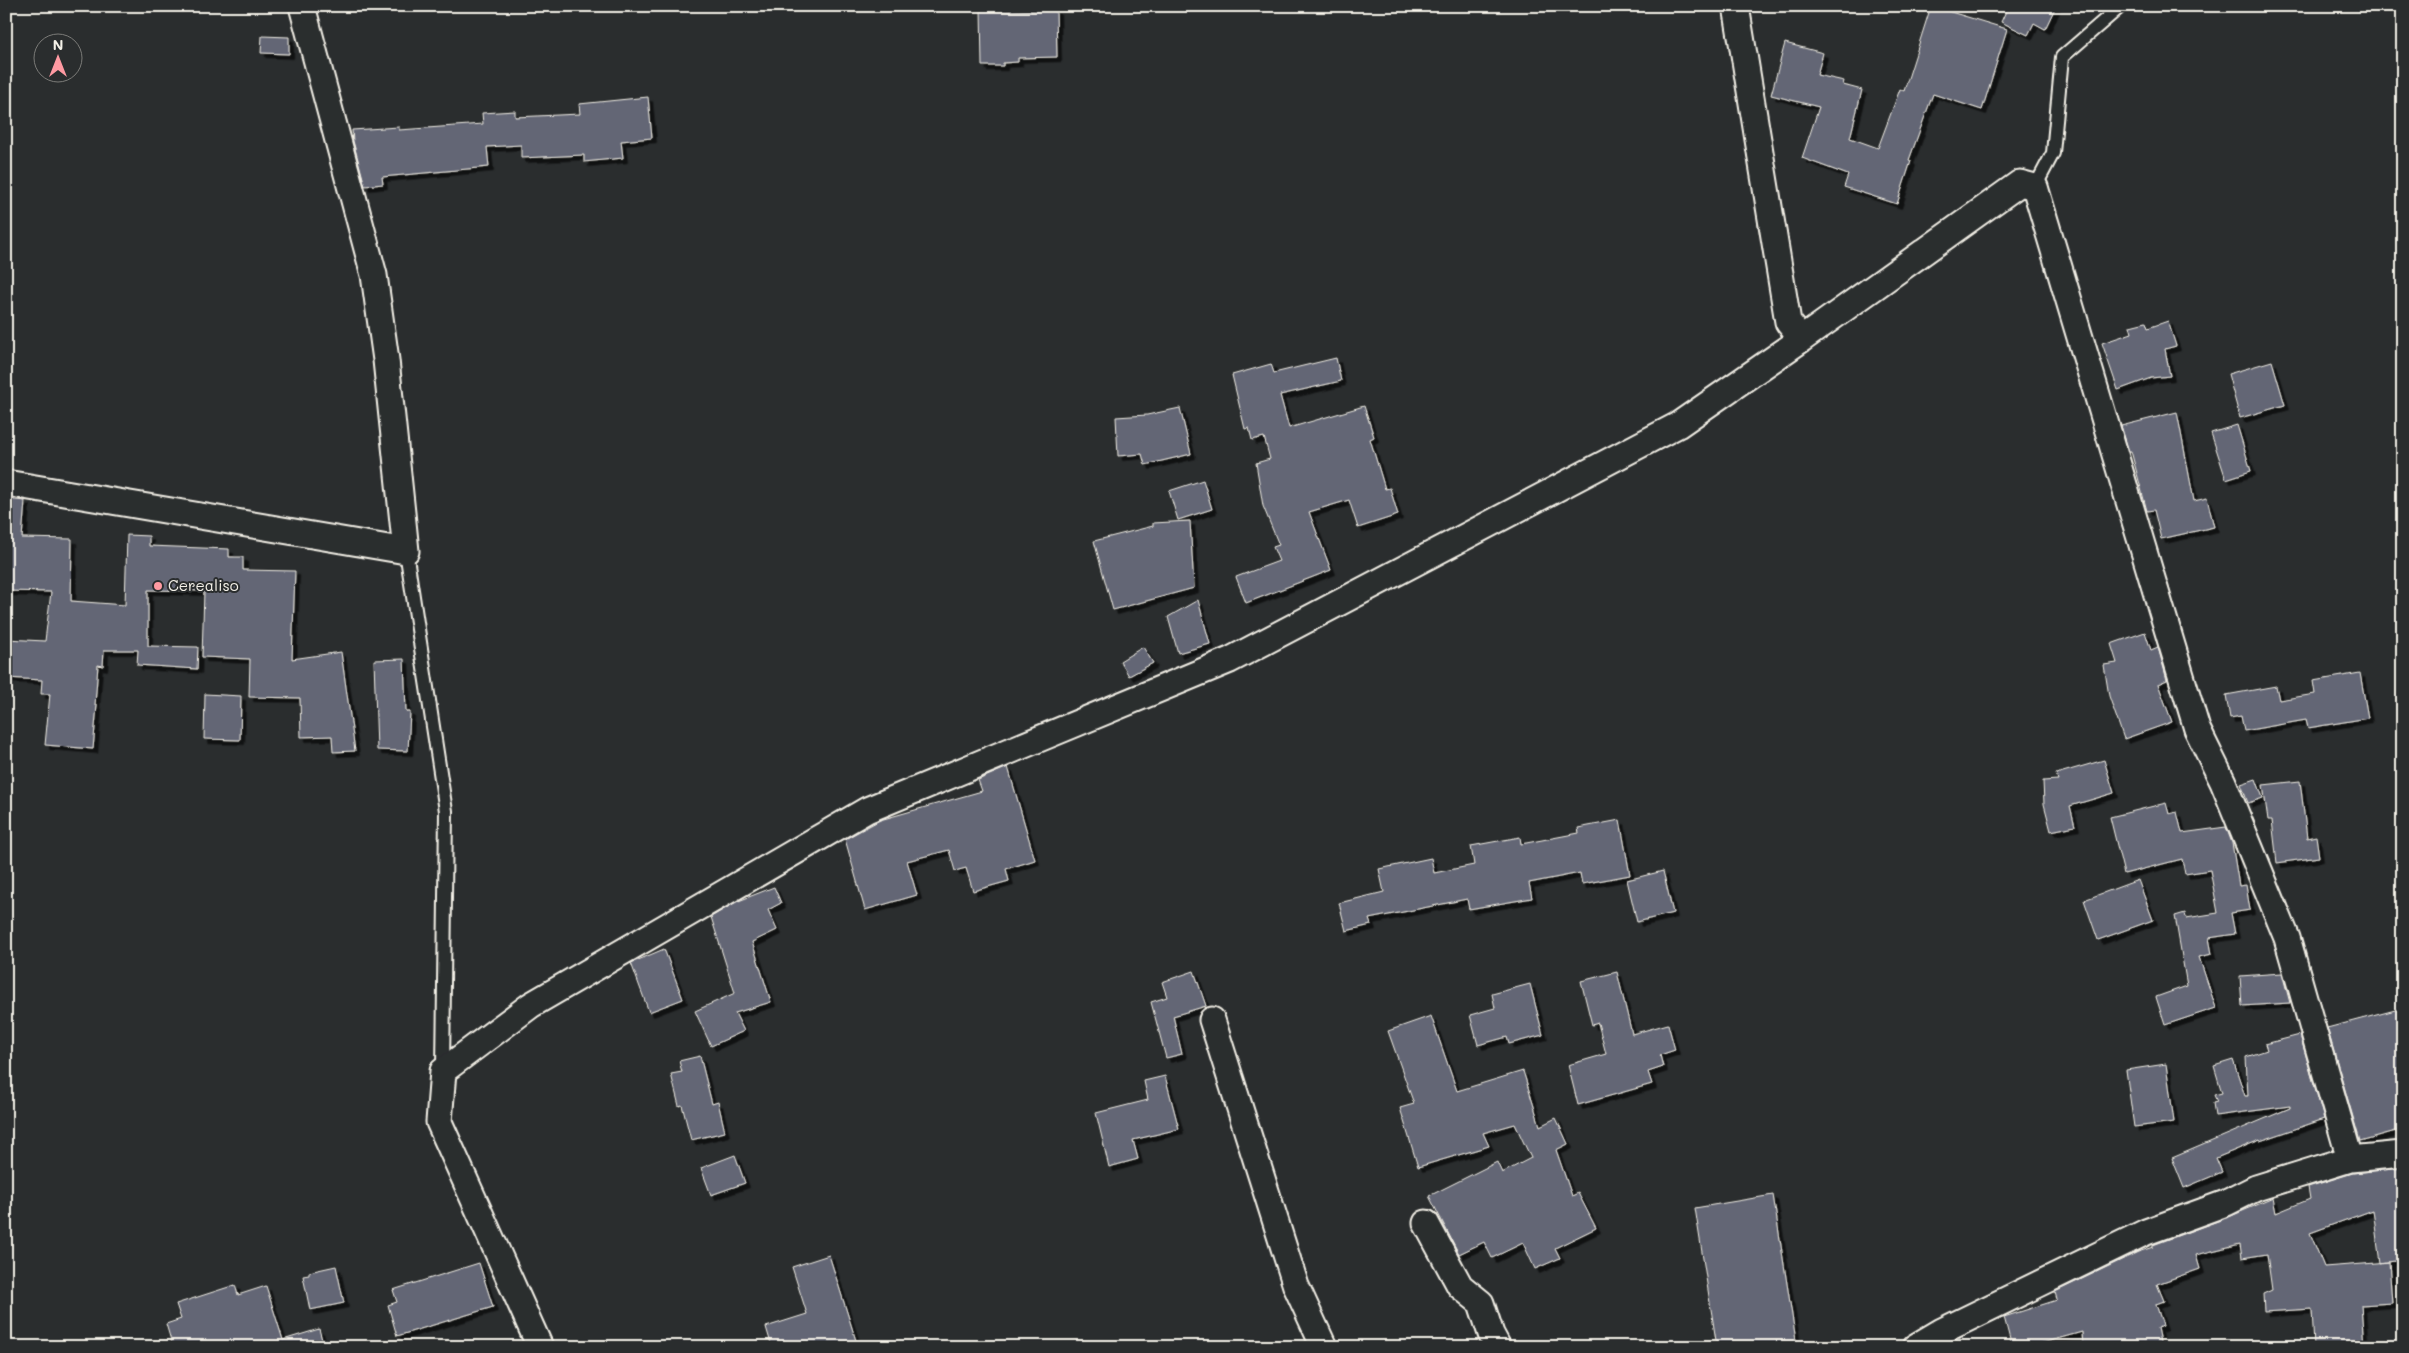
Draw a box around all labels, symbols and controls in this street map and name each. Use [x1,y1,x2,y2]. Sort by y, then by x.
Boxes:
north arrow [32,32,82,82]
text: N [53,35,63,54]
place label: Cerealiso [168,575,239,595]
marker: Cerealiso [152,580,164,592]

